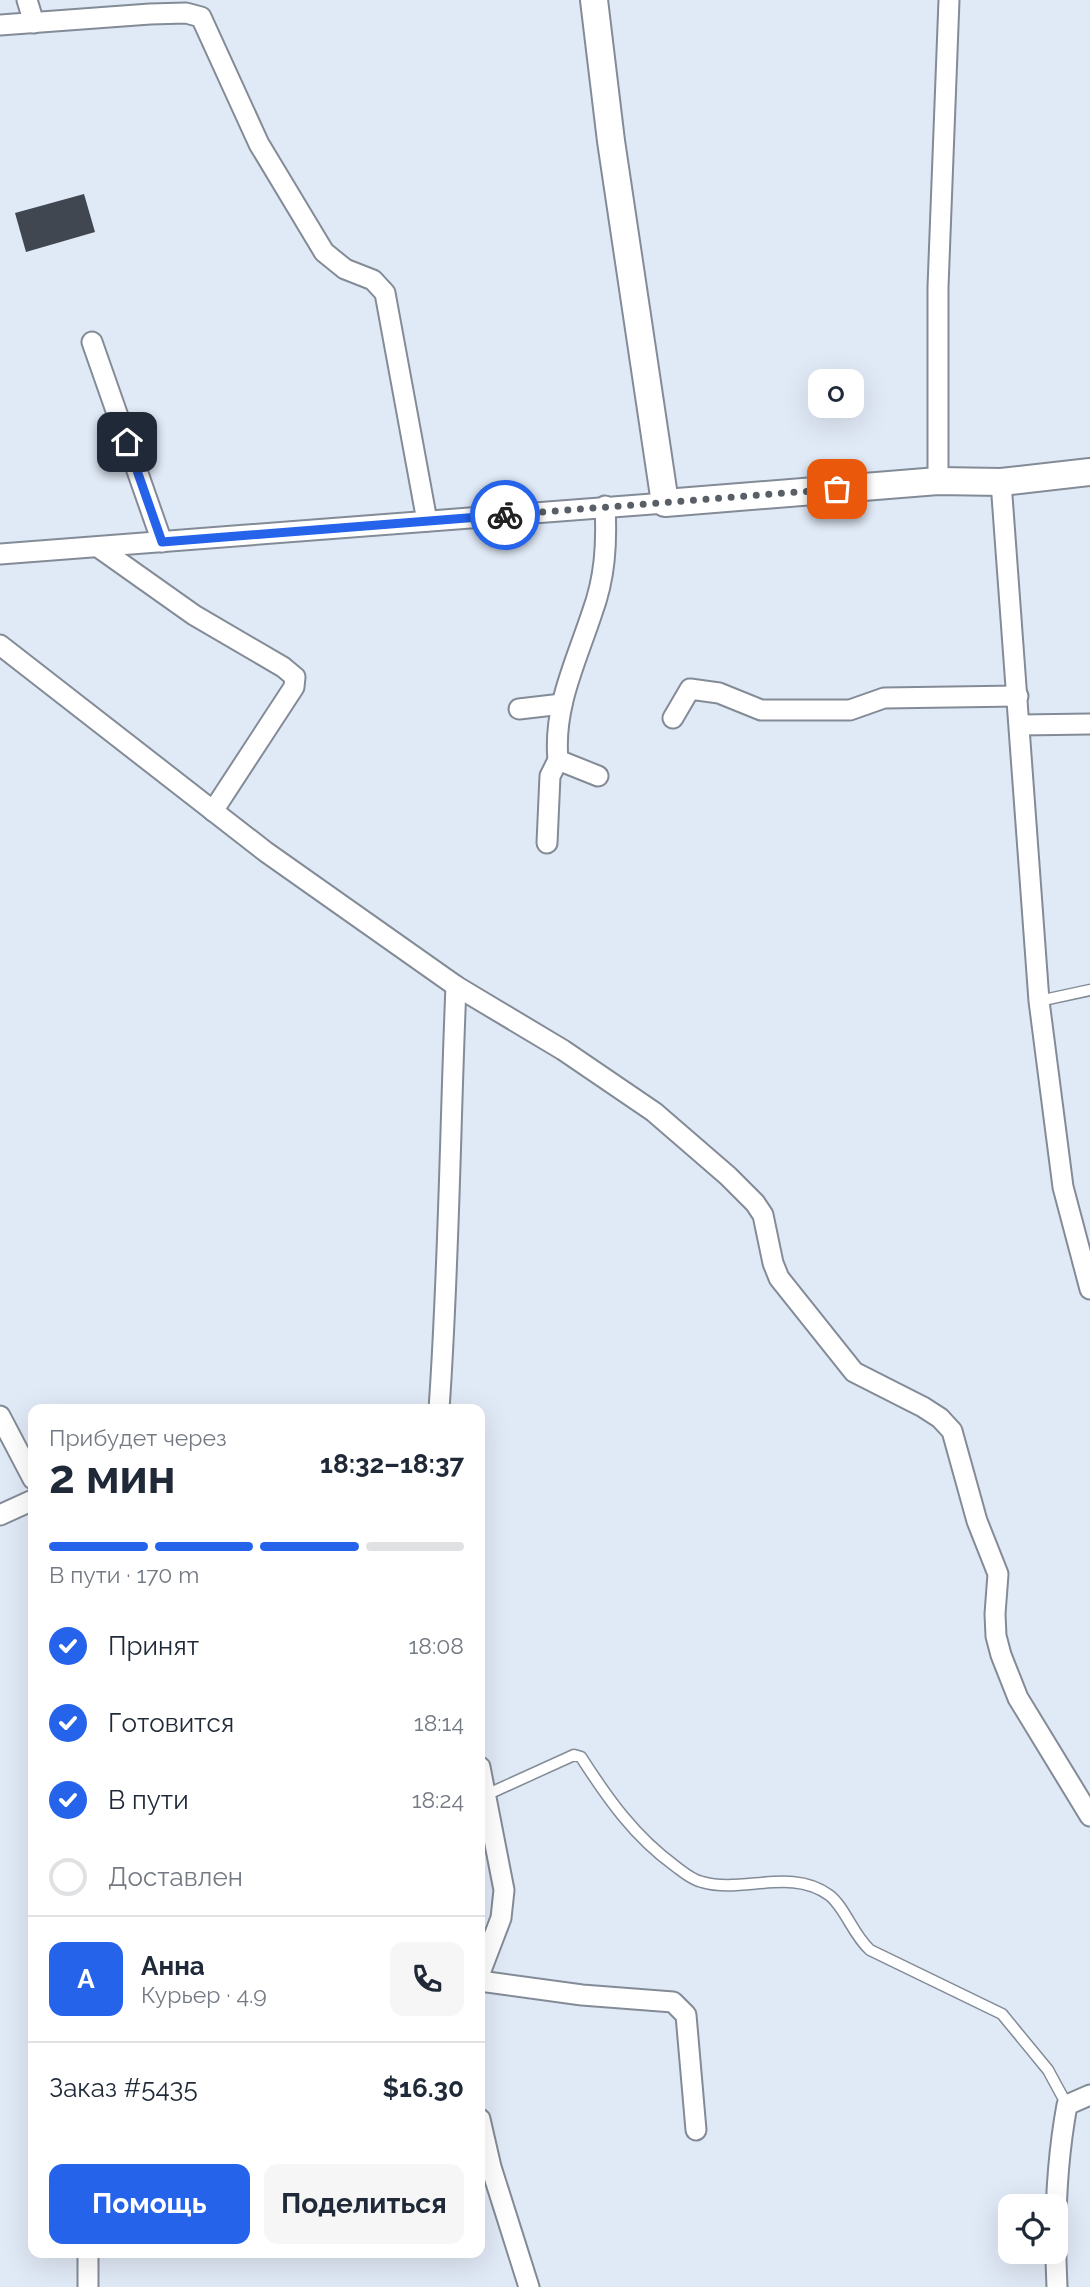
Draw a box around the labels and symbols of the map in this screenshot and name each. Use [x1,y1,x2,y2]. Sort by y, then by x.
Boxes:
callout: O [809,370,865,419]
pin [97,412,157,472]
pin [807,459,867,519]
courier [470,480,540,550]

